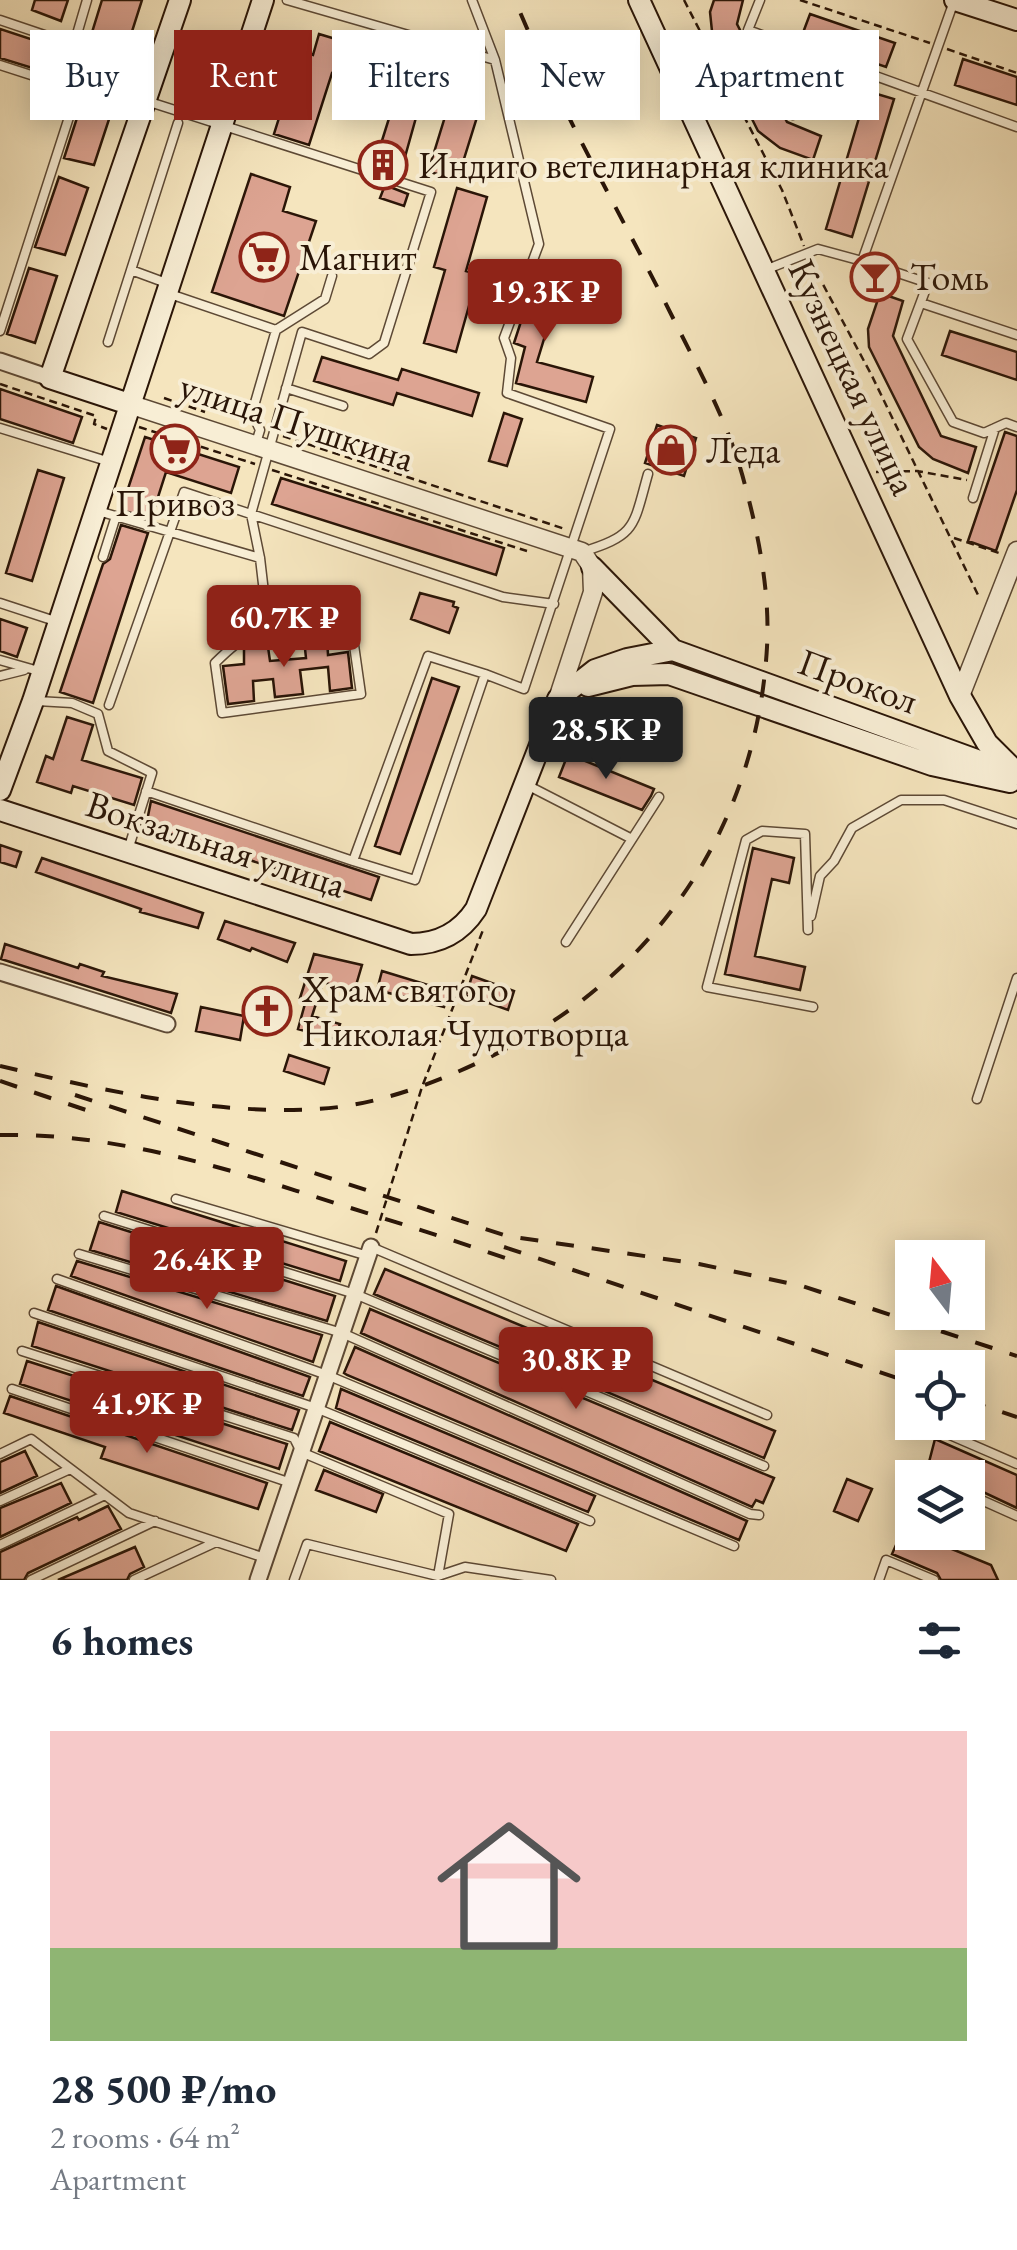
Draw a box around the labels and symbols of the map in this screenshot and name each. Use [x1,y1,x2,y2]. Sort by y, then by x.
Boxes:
building icon: Индиго ветелинарная клиника [357,139,409,191]
place label: Индиго ветелинарная клиника [418,140,889,189]
supermarket icon: Магнит [238,231,290,283]
place label: Магнит [299,232,417,281]
street label: Кузнецкая улица [777,251,930,503]
bar icon: Томь [849,251,901,303]
place label: Томь [910,252,989,301]
pin: 19.3K ₽ [453,259,637,344]
street label: улица Пушкина [174,361,422,483]
supermarket icon: Привоз [149,423,201,475]
shop icon: Леда [645,424,697,476]
place label: Леда [706,425,781,474]
place label: Привоз [115,478,235,527]
pin: 60.7K ₽ [192,585,376,670]
street label: Прокол [792,636,925,725]
pin: 28.5K ₽ [514,697,698,782]
street label: Вокзальная улица [80,779,353,909]
place label: Храм святого Николая Чудотворца [301,964,629,1057]
church icon: Храм святого Николая Чудотворца [241,985,293,1037]
pin: 26.4K ₽ [115,1227,299,1312]
north arrow [895,1240,985,1330]
pin: 30.8K ₽ [484,1327,668,1412]
pin: 41.9K ₽ [55,1371,239,1456]

